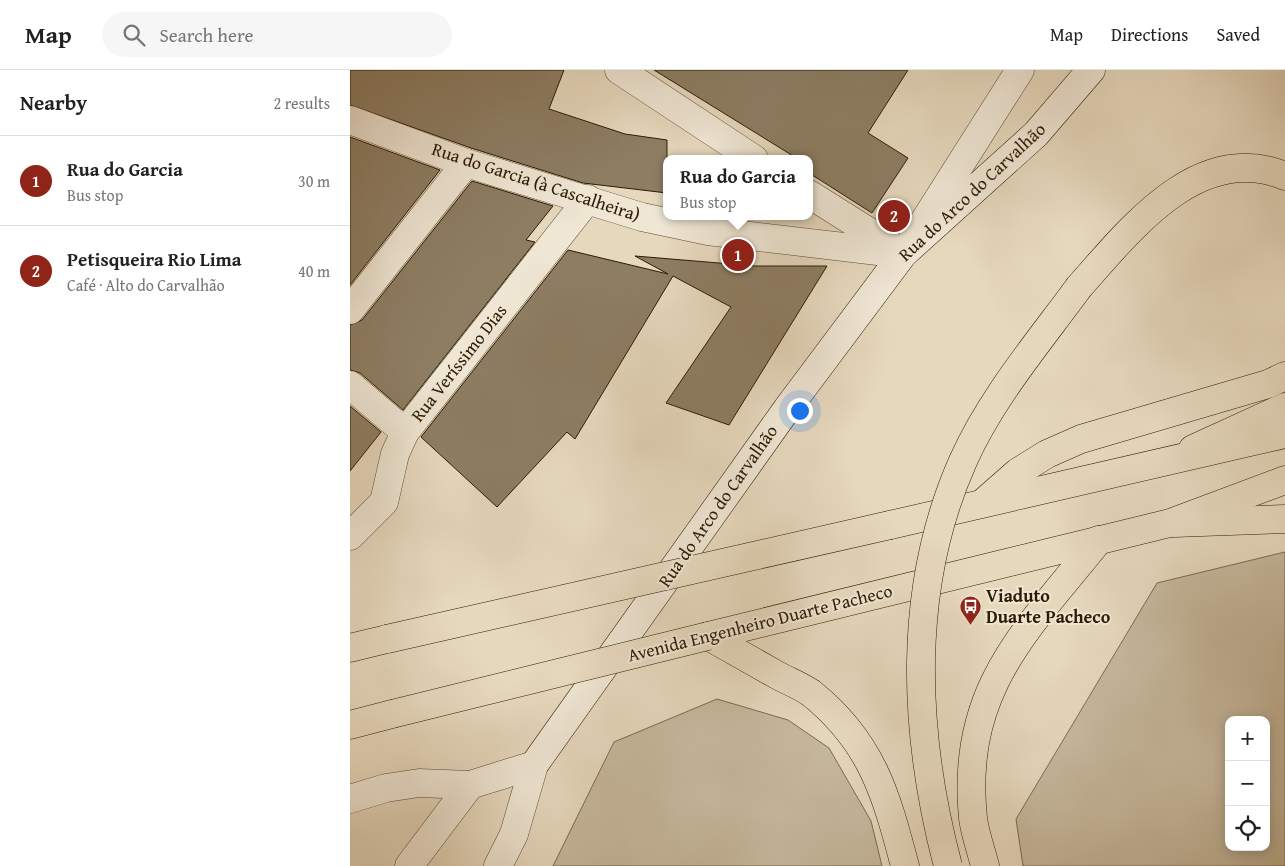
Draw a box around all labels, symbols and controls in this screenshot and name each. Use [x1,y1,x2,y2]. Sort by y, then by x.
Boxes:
search box [102,12,452,57]
text: Map [25,17,72,52]
icon: search [120,21,148,49]
text: Search here [160,21,253,49]
text: Map [1050,21,1083,48]
text: Directions [1111,21,1188,48]
text: Saved [1216,21,1260,48]
text: Nearby [20,87,87,118]
text: 2 results [273,91,330,115]
street label: Rua do Arco do Carvalhão [892,116,1051,267]
street label: Rua do Garcia (à Cascalheira) [429,135,644,228]
text: Rua do Garcia [67,155,183,183]
popup [663,155,813,220]
text: Rua do Garcia [680,162,796,190]
text: 1 [32,169,40,193]
text: 30 m [298,169,330,193]
text: Bus stop [67,183,123,207]
text: Bus stop [680,190,736,214]
pin: 2 [878,197,910,235]
pin: 1 [722,236,754,274]
text: Petisqueira Rio Lima [67,245,242,273]
text: 2 [32,259,40,283]
text: 40 m [298,259,330,283]
text: Café · Alto do Carvalhão [67,273,225,297]
street label: Rua Veríssimo Dias [404,298,513,427]
your location [787,398,813,424]
street label: Rua do Arco do Carvalhão [651,419,784,592]
street label: Avenida Engenheiro Duarte Pacheco [625,577,895,668]
place label: Viaduto Duarte Pacheco [986,582,1111,630]
bus stop icon: Viaduto Duarte Pacheco [958,594,982,625]
map controls [1225,716,1270,851]
button: + [1225,716,1270,761]
button: − [1225,761,1270,806]
button: locate [1225,806,1270,851]

